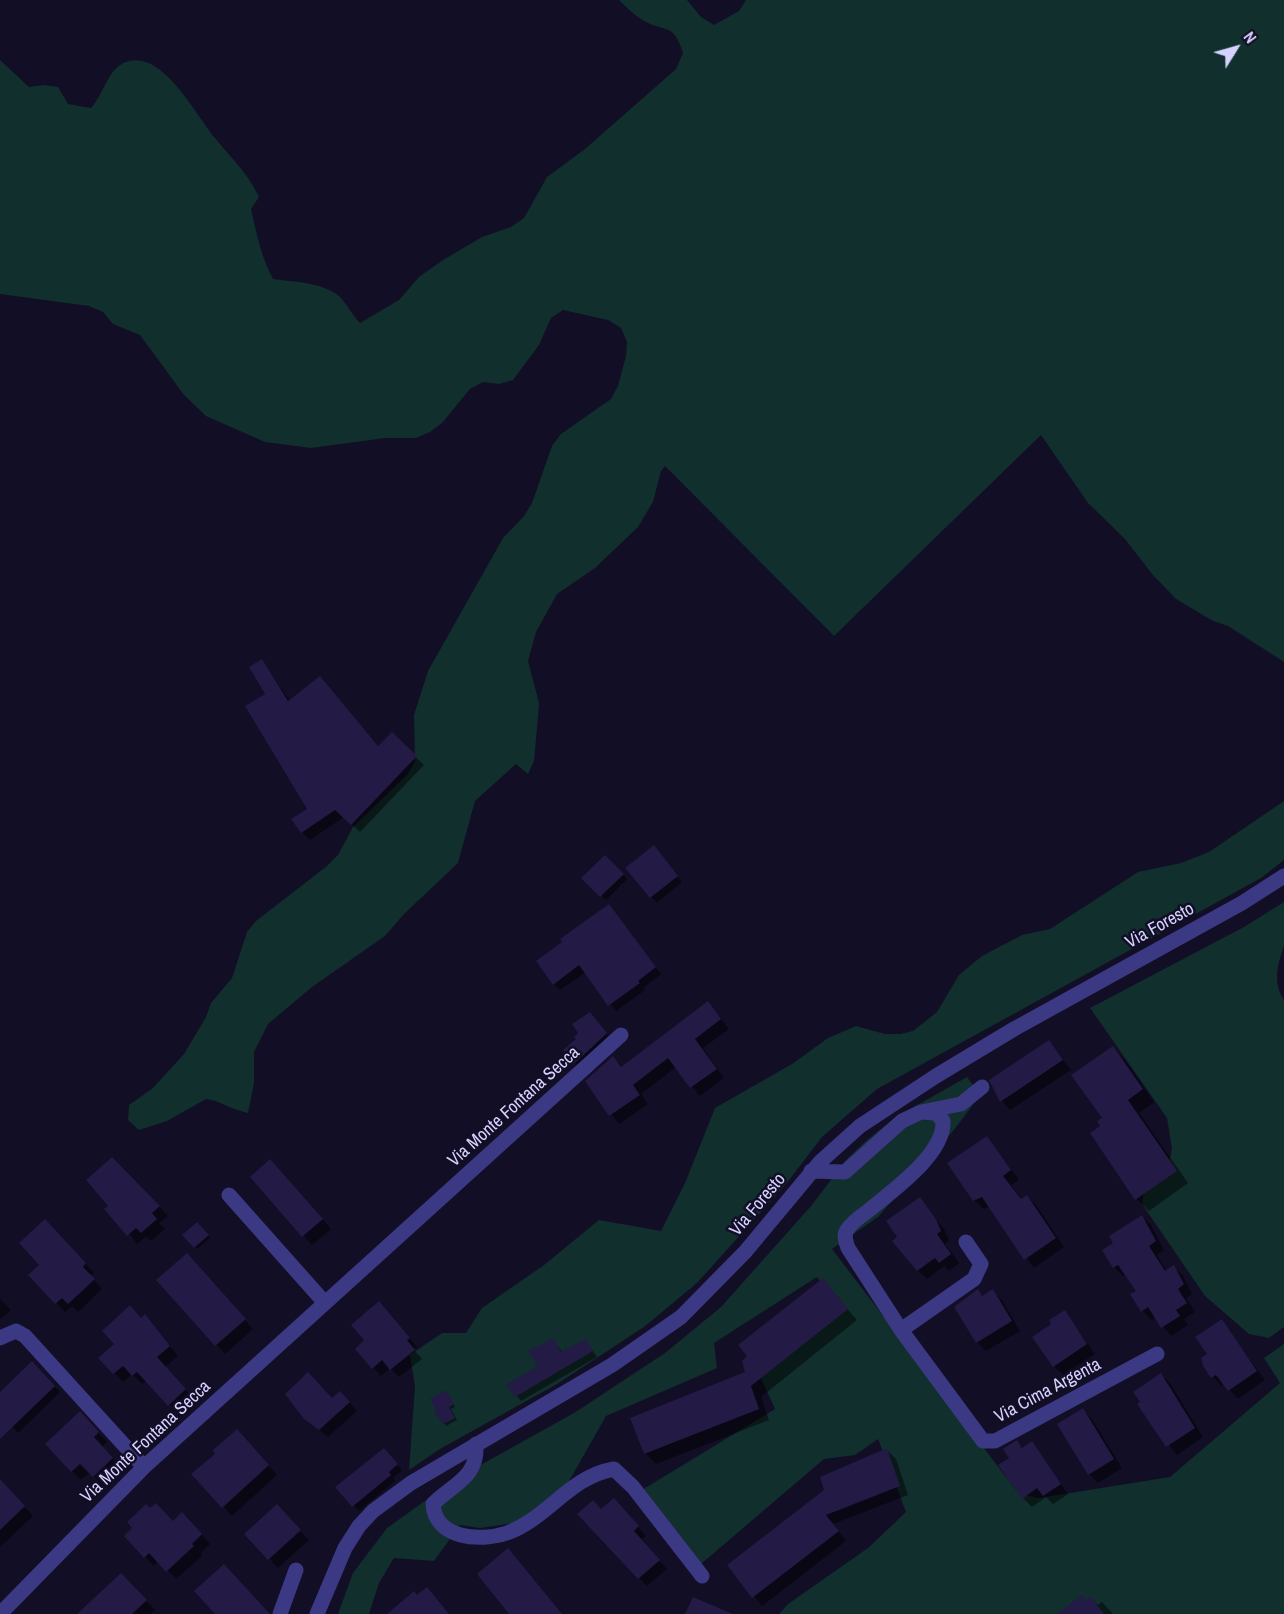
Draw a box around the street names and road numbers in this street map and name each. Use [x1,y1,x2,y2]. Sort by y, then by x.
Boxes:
street label: Via Foresto [1122,898,1198,954]
street label: Via Monte Fontana Secca [444,1042,584,1172]
street label: Via Foresto [726,1169,790,1241]
street label: Via Cima Argenta [991,1354,1105,1428]
street label: Via Monte Fontana Secca [77,1376,215,1508]

